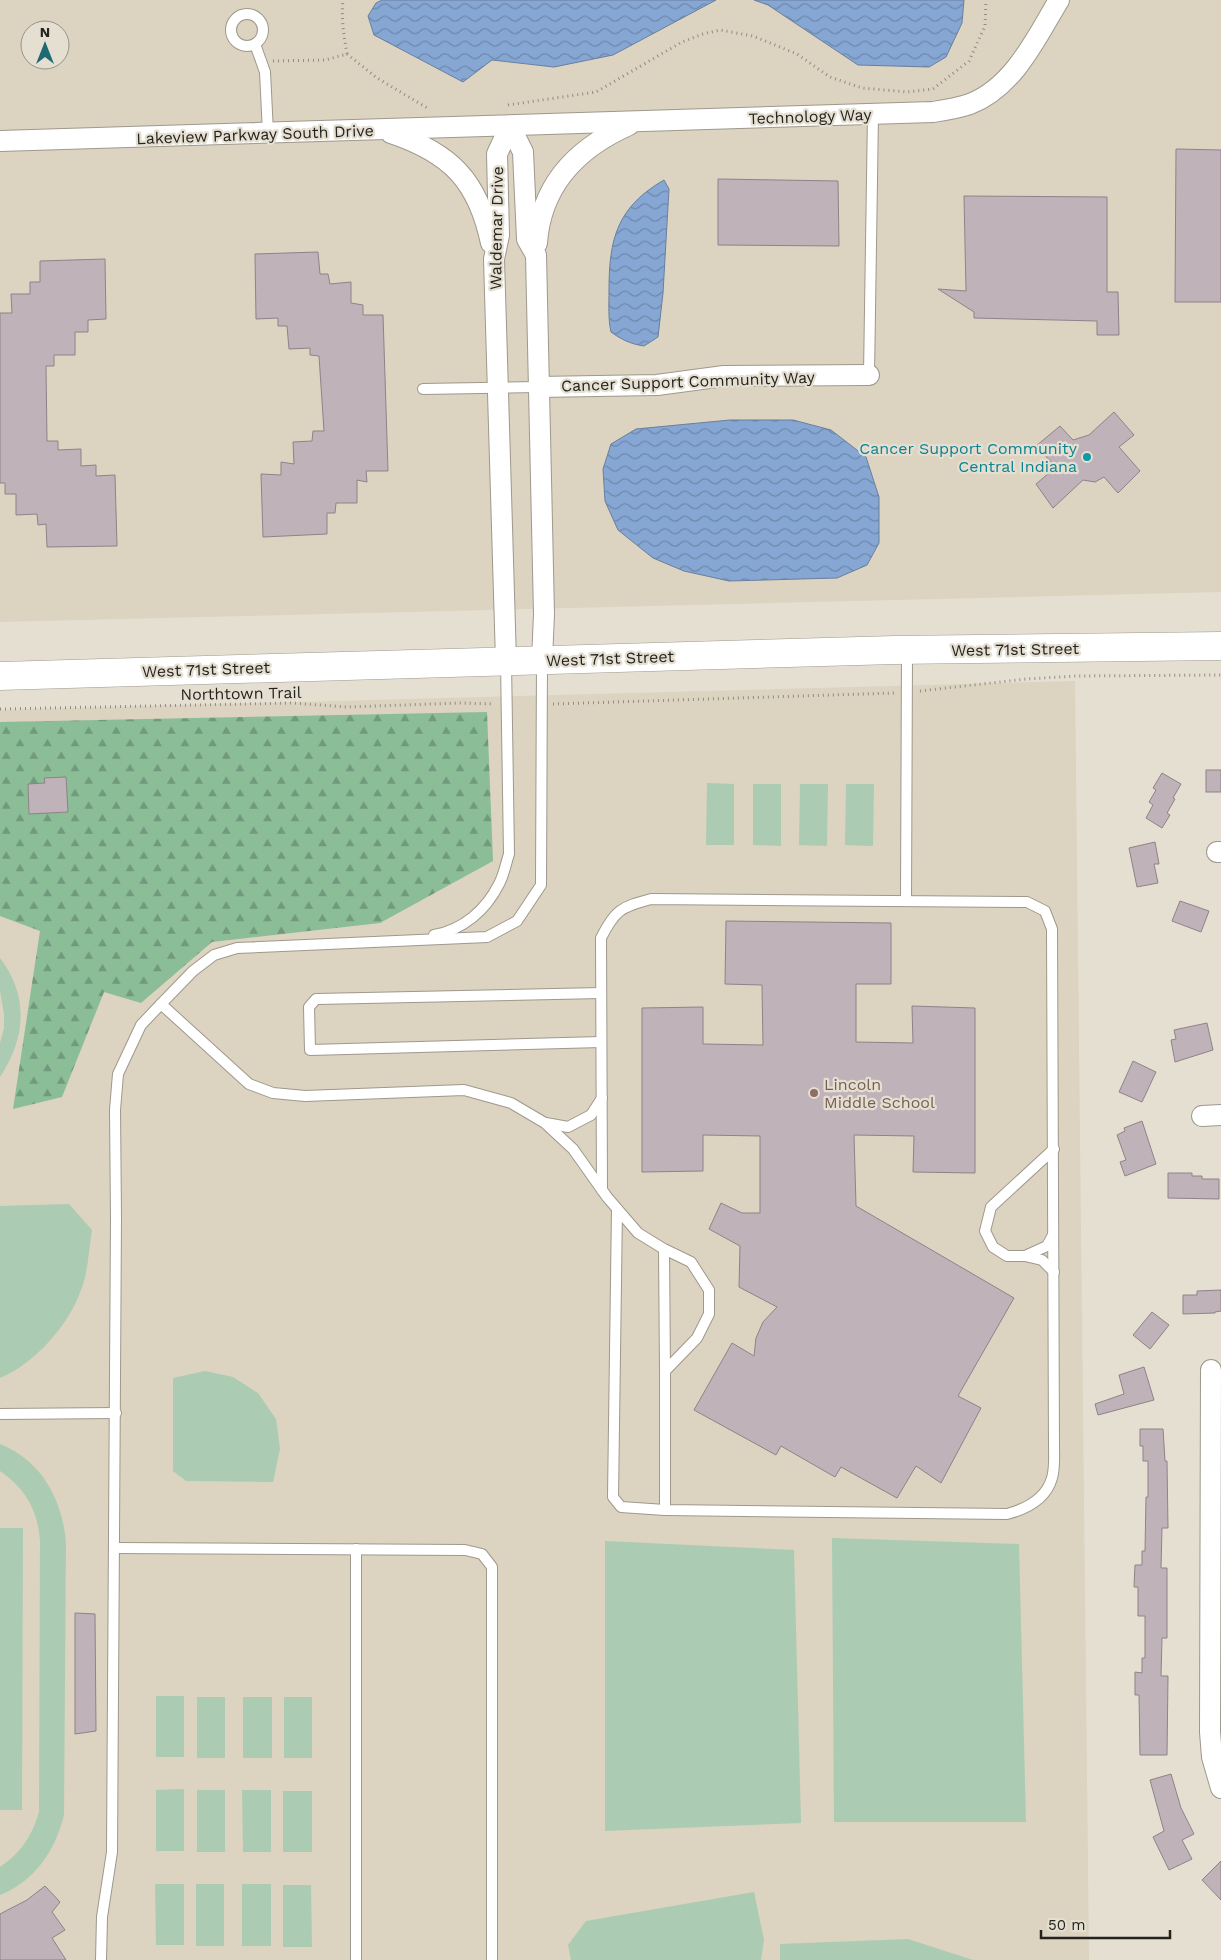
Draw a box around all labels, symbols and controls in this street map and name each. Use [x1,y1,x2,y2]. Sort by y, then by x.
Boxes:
north arrow [20,20,70,70]
text: N [40,24,50,40]
street label: Technology Way [748,105,873,128]
street label: Lakeview Parkway South Drive [136,121,374,148]
street label: Waldemar Drive [486,166,507,290]
street label: Cancer Support Community Way [561,368,816,395]
place label: Cancer Support Community Central Indiana [859,439,1078,476]
marker: Cancer Support Community Central Indiana [1081,451,1093,463]
street label: West 71st Street [951,639,1079,660]
street label: West 71st Street [546,647,675,670]
street label: West 71st Street [142,658,271,681]
street label: Northtown Trail [180,683,302,704]
place label: Lincoln Middle School [824,1075,935,1112]
marker: Lincoln Middle School [808,1087,820,1099]
scale bar [1041,1908,1170,1940]
text: 50 m [1048,1916,1085,1934]

